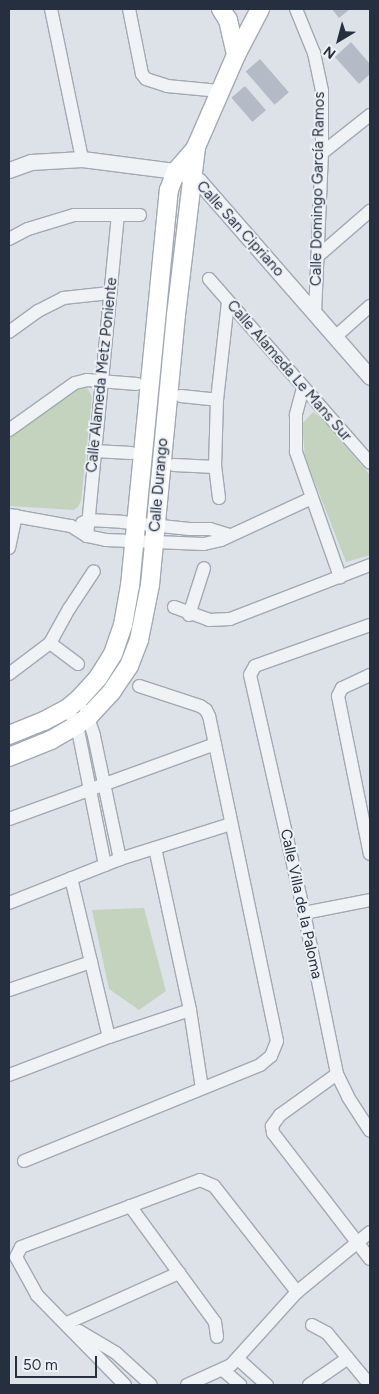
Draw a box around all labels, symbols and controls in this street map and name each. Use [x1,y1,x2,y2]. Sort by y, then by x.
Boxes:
north arrow [314,15,364,65]
text: N [320,42,339,62]
street label: Calle Domingo García Ramos [307,92,329,286]
street label: Calle San Cipriano [192,178,288,280]
street label: Calle Alameda Metz Poniente [83,276,121,474]
street label: Calle Alameda Le Mans Sur [223,297,355,445]
street label: Calle Durango [146,437,172,533]
street label: Calle Villa de la Paloma [276,827,326,981]
scale bar [18,1346,100,1378]
text: 50 m [23,1356,58,1374]

